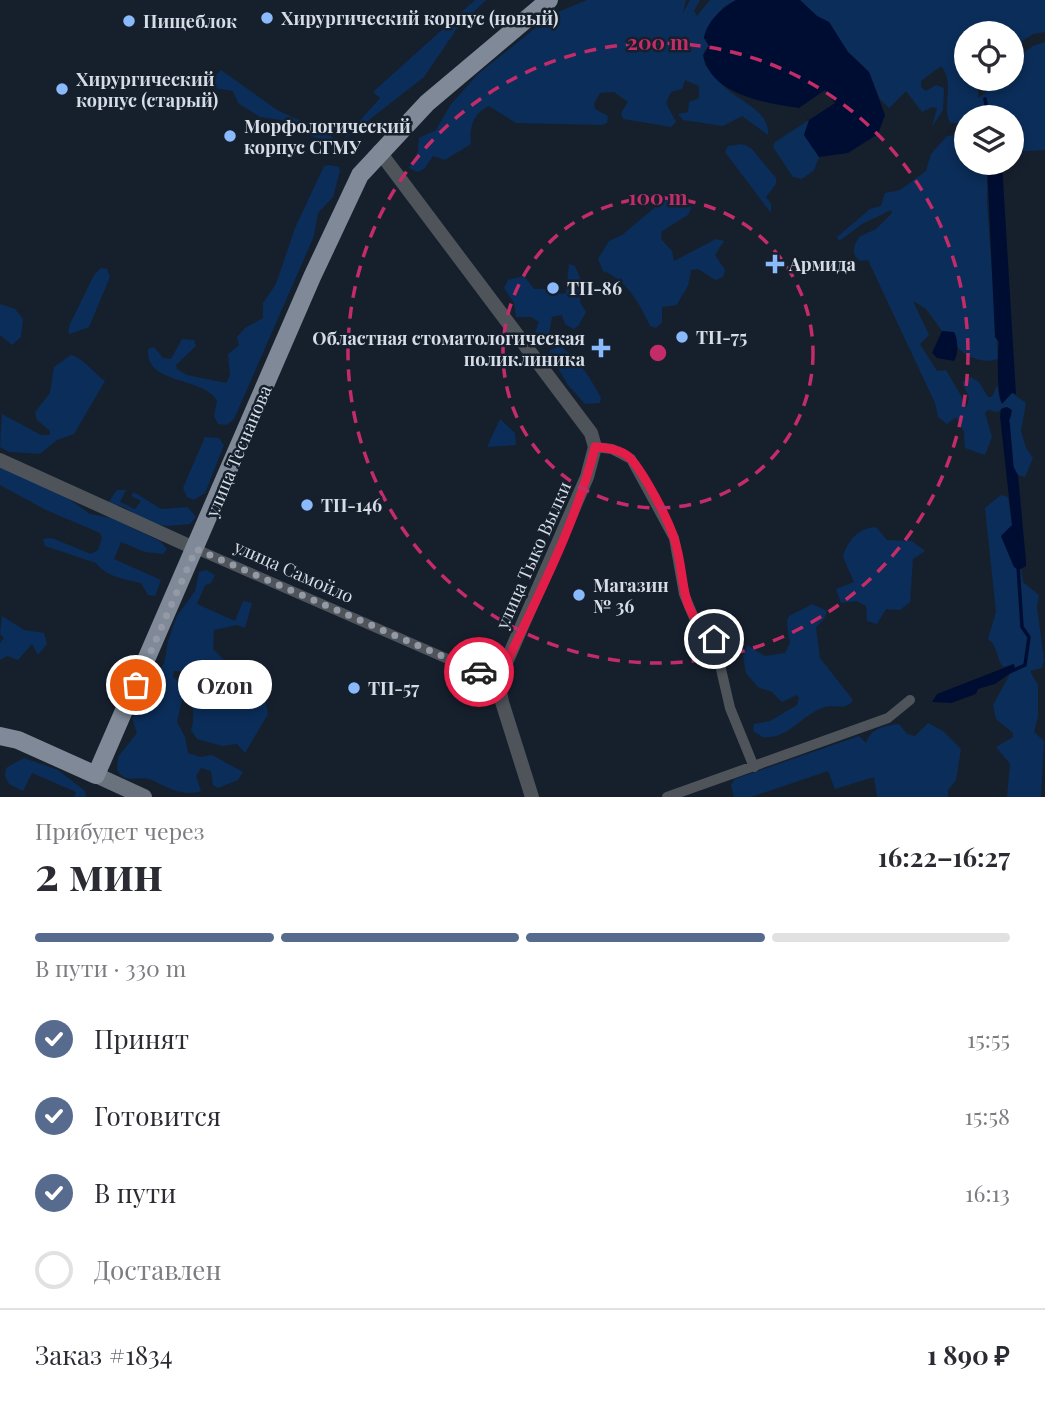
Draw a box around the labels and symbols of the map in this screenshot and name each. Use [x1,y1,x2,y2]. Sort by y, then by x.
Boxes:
place label: Хирургический корпус (новый) [281,6,559,30]
place label: Пищеблок [143,9,237,33]
marker: Хирургический корпус (новый) [259,10,275,26]
marker: Пищеблок [121,13,137,29]
text: 200 m [627,27,689,55]
place label: Хирургический корпус (старый) [76,67,218,112]
marker: Хирургический корпус (старый) [54,81,70,97]
place label: Морфологический корпус СГМУ [244,114,411,159]
marker: Морфологический корпус СГМУ [222,128,238,144]
text: 100 m [628,182,688,210]
place label: Армида [788,252,857,276]
marker: Армида [767,256,783,272]
place label: ТП-86 [567,276,622,300]
marker: ТП-86 [545,280,561,296]
place label: ТП-75 [696,325,747,349]
place label: Областная стоматологическая поликлиника [312,326,586,371]
marker: ТП-75 [674,329,690,345]
marker: Областная стоматологическая поликлиника [591,338,611,358]
centre of rings [646,341,670,365]
street label: улица Теснанова [199,381,277,521]
street label: улица Тыко Вылки [489,478,576,633]
place label: ТП-146 [321,493,382,517]
marker: ТП-146 [299,497,315,513]
street label: улица Самойло [230,534,358,608]
place label: Магазин № 36 [593,573,669,618]
marker: Магазин № 36 [571,587,587,603]
pin [684,609,744,669]
courier [444,637,514,707]
pin [106,655,166,715]
callout: Ozon [178,660,272,710]
place label: ТП-57 [368,676,420,700]
marker: ТП-57 [346,680,362,696]

